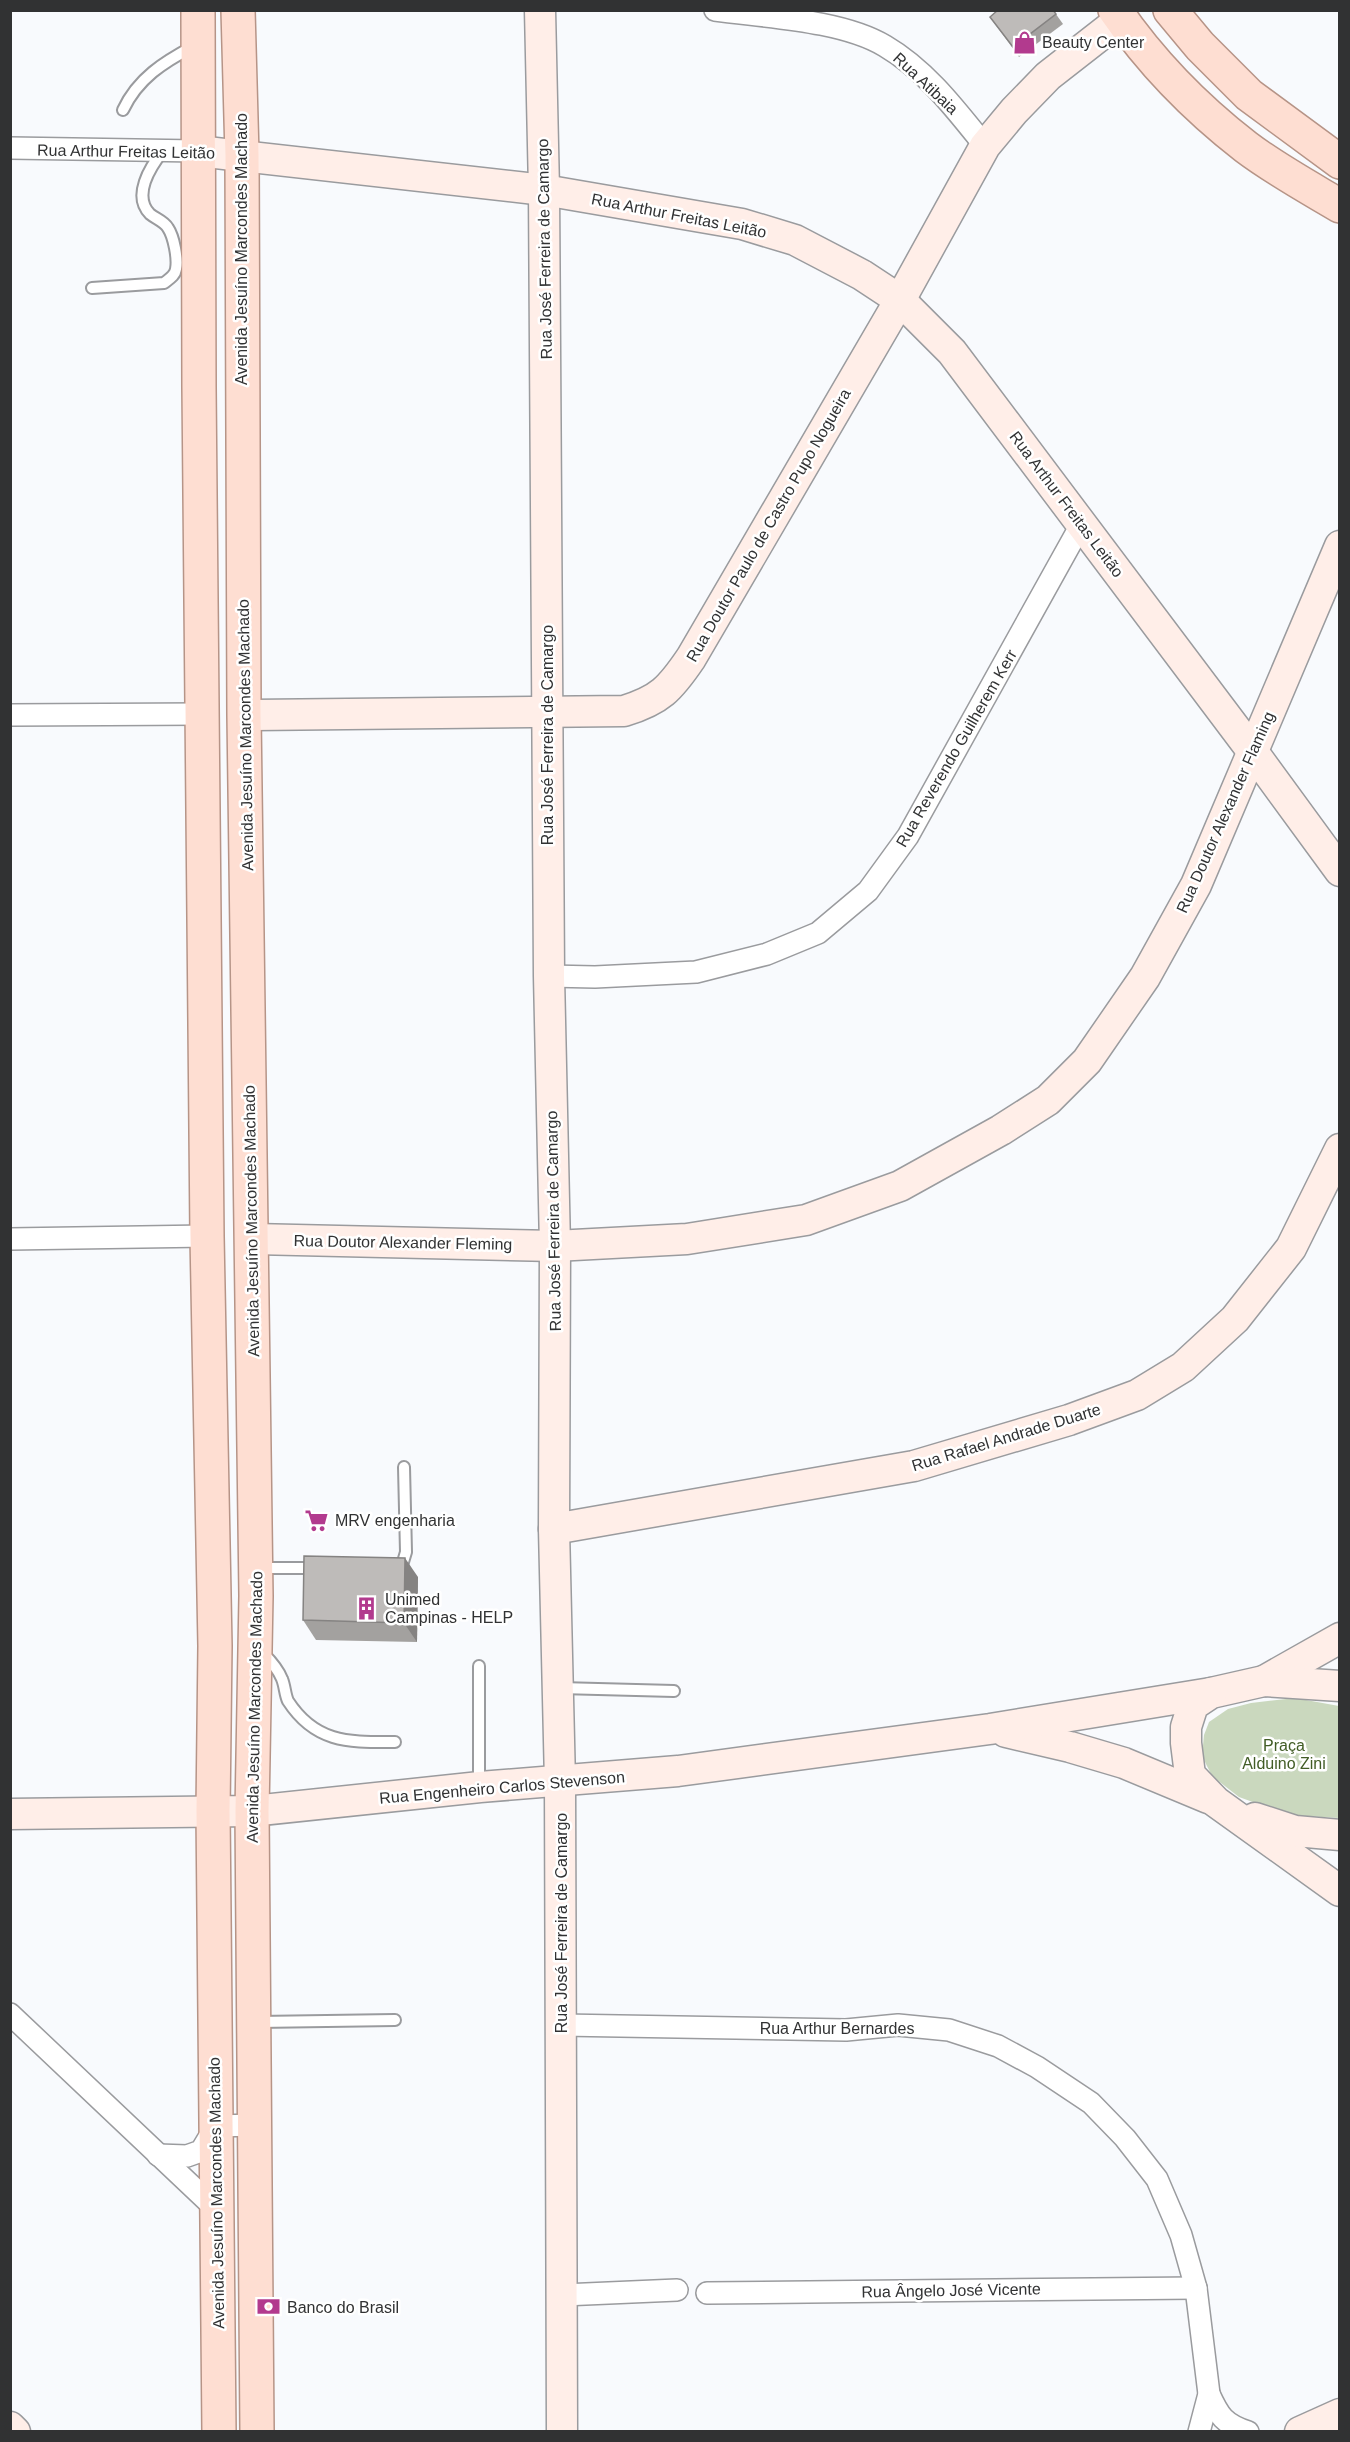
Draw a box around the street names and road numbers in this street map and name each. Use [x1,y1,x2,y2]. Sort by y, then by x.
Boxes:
street label: Rua Atibaia [890,49,961,118]
street label: Avenida Jesuíno Marcondes Machado [233,113,250,385]
street label: Rua José Ferreira de Camargo [534,138,555,359]
street label: Rua Arthur Freitas Leitão [37,141,215,162]
street label: Rua Arthur Freitas Leitão [590,190,768,241]
street label: Rua Doutor Paulo de Castro Pupo Nogueira [683,386,854,665]
street label: Rua Arthur Freitas Leitão [1006,428,1127,581]
street label: Avenida Jesuíno Marcondes Machado [235,599,256,871]
street label: Rua José Ferreira de Camargo [539,625,556,845]
street label: Rua Reverendo Guilherem Kerr [893,646,1020,850]
street label: Rua Doutor Alexander Flaming [1173,709,1278,916]
street label: Avenida Jesuíno Marcondes Machado [241,1085,262,1357]
street label: Rua José Ferreira de Camargo [543,1110,564,1331]
street label: Rua Doutor Alexander Fleming [293,1232,513,1253]
street label: Rua Rafael Andrade Duarte [910,1401,1103,1474]
street label: Avenida Jesuíno Marcondes Machado [244,1571,265,1843]
street label: Rua Engenheiro Carlos Stevenson [379,1768,626,1807]
street label: Rua José Ferreira de Camargo [553,1813,570,2033]
street label: Rua Arthur Bernardes [760,2020,914,2037]
street label: Avenida Jesuíno Marcondes Machado [206,2057,227,2329]
street label: Rua Ângelo José Vicente [861,2279,1041,2301]

